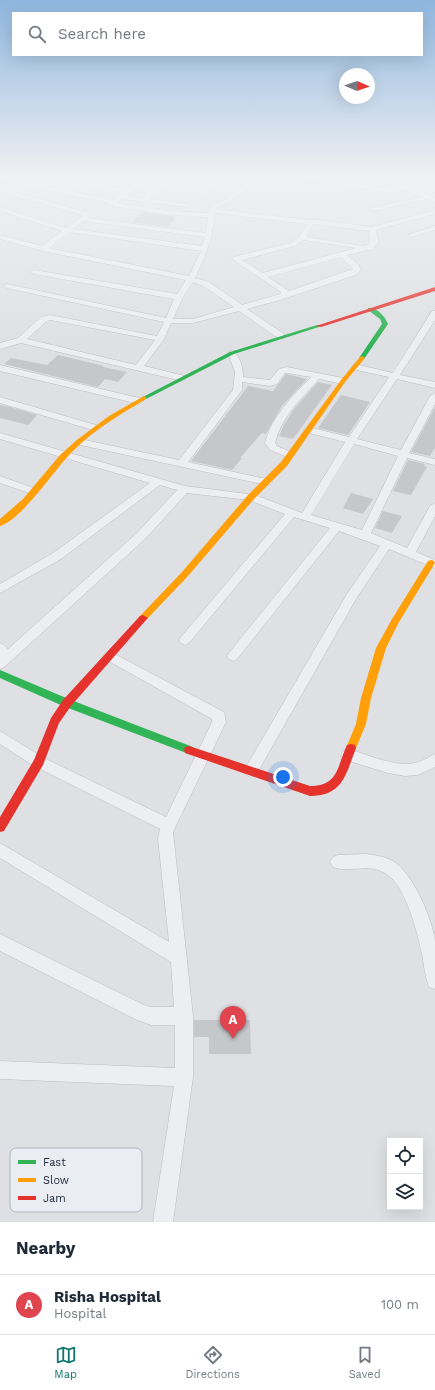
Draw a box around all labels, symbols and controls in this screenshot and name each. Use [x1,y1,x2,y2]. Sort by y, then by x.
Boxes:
search box [12,12,423,56]
icon: search [26,23,48,45]
text: Search here [58,25,146,43]
north arrow [339,68,375,104]
your location [273,767,293,787]
pin: A [220,1006,246,1039]
map controls [387,1138,423,1210]
button: locate [387,1138,423,1174]
legend [10,1148,142,1212]
text: Fast [43,1156,66,1169]
text: Slow [43,1174,69,1187]
button: layers [387,1174,423,1210]
text: Jam [43,1192,66,1205]
text: Nearby [16,1238,75,1258]
text: Risha Hospital [54,1288,161,1306]
text: A [25,1297,33,1312]
text: 100 m [381,1297,419,1312]
text: Hospital [54,1306,106,1321]
tab: Map [54,1344,77,1381]
tab: Directions [186,1344,240,1381]
tab: Saved [349,1344,381,1381]

